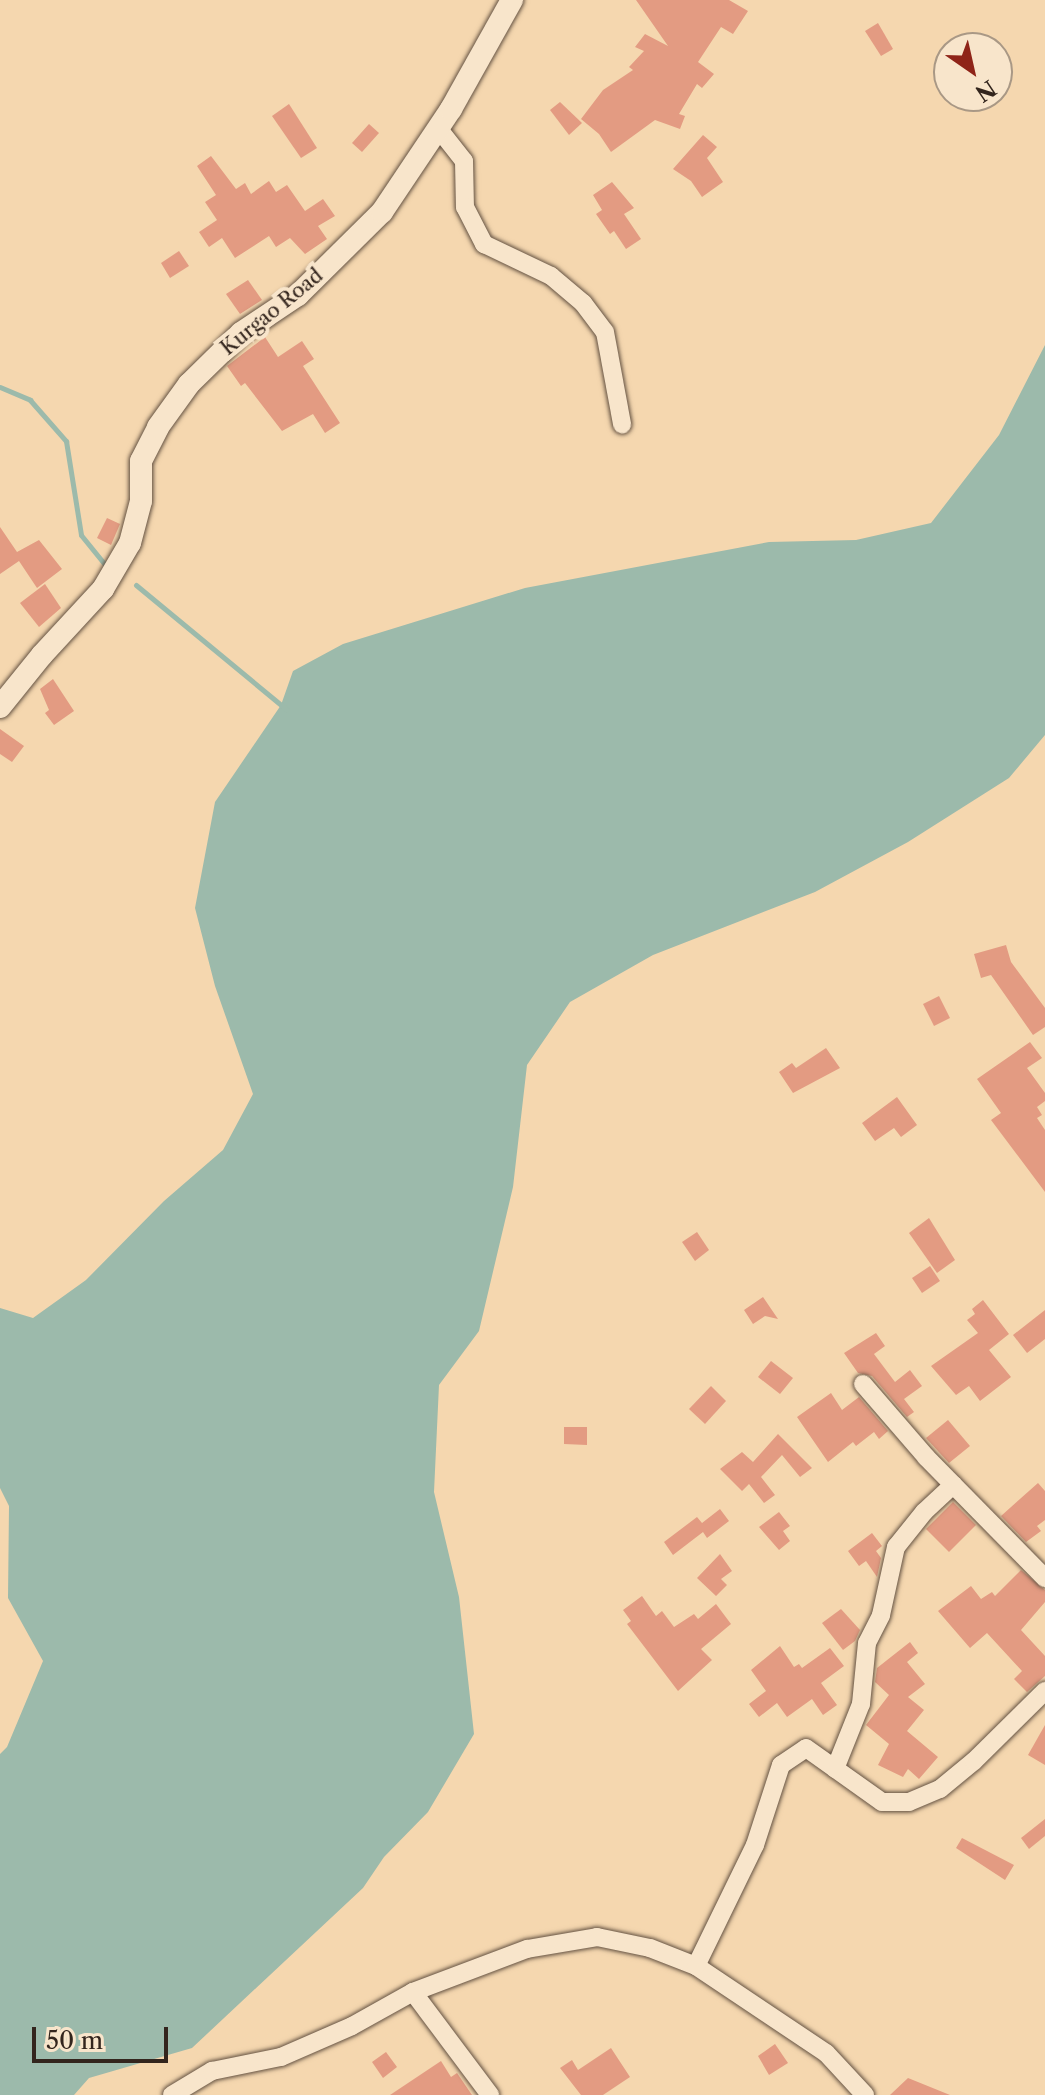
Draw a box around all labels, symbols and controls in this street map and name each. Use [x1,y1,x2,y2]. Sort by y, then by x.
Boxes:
north arrow [933,32,1013,112]
text: N [970,74,1001,107]
street label: Kurgao Road [216,264,328,360]
scale bar [36,2011,172,2061]
text: 50 m [46,2026,103,2055]

